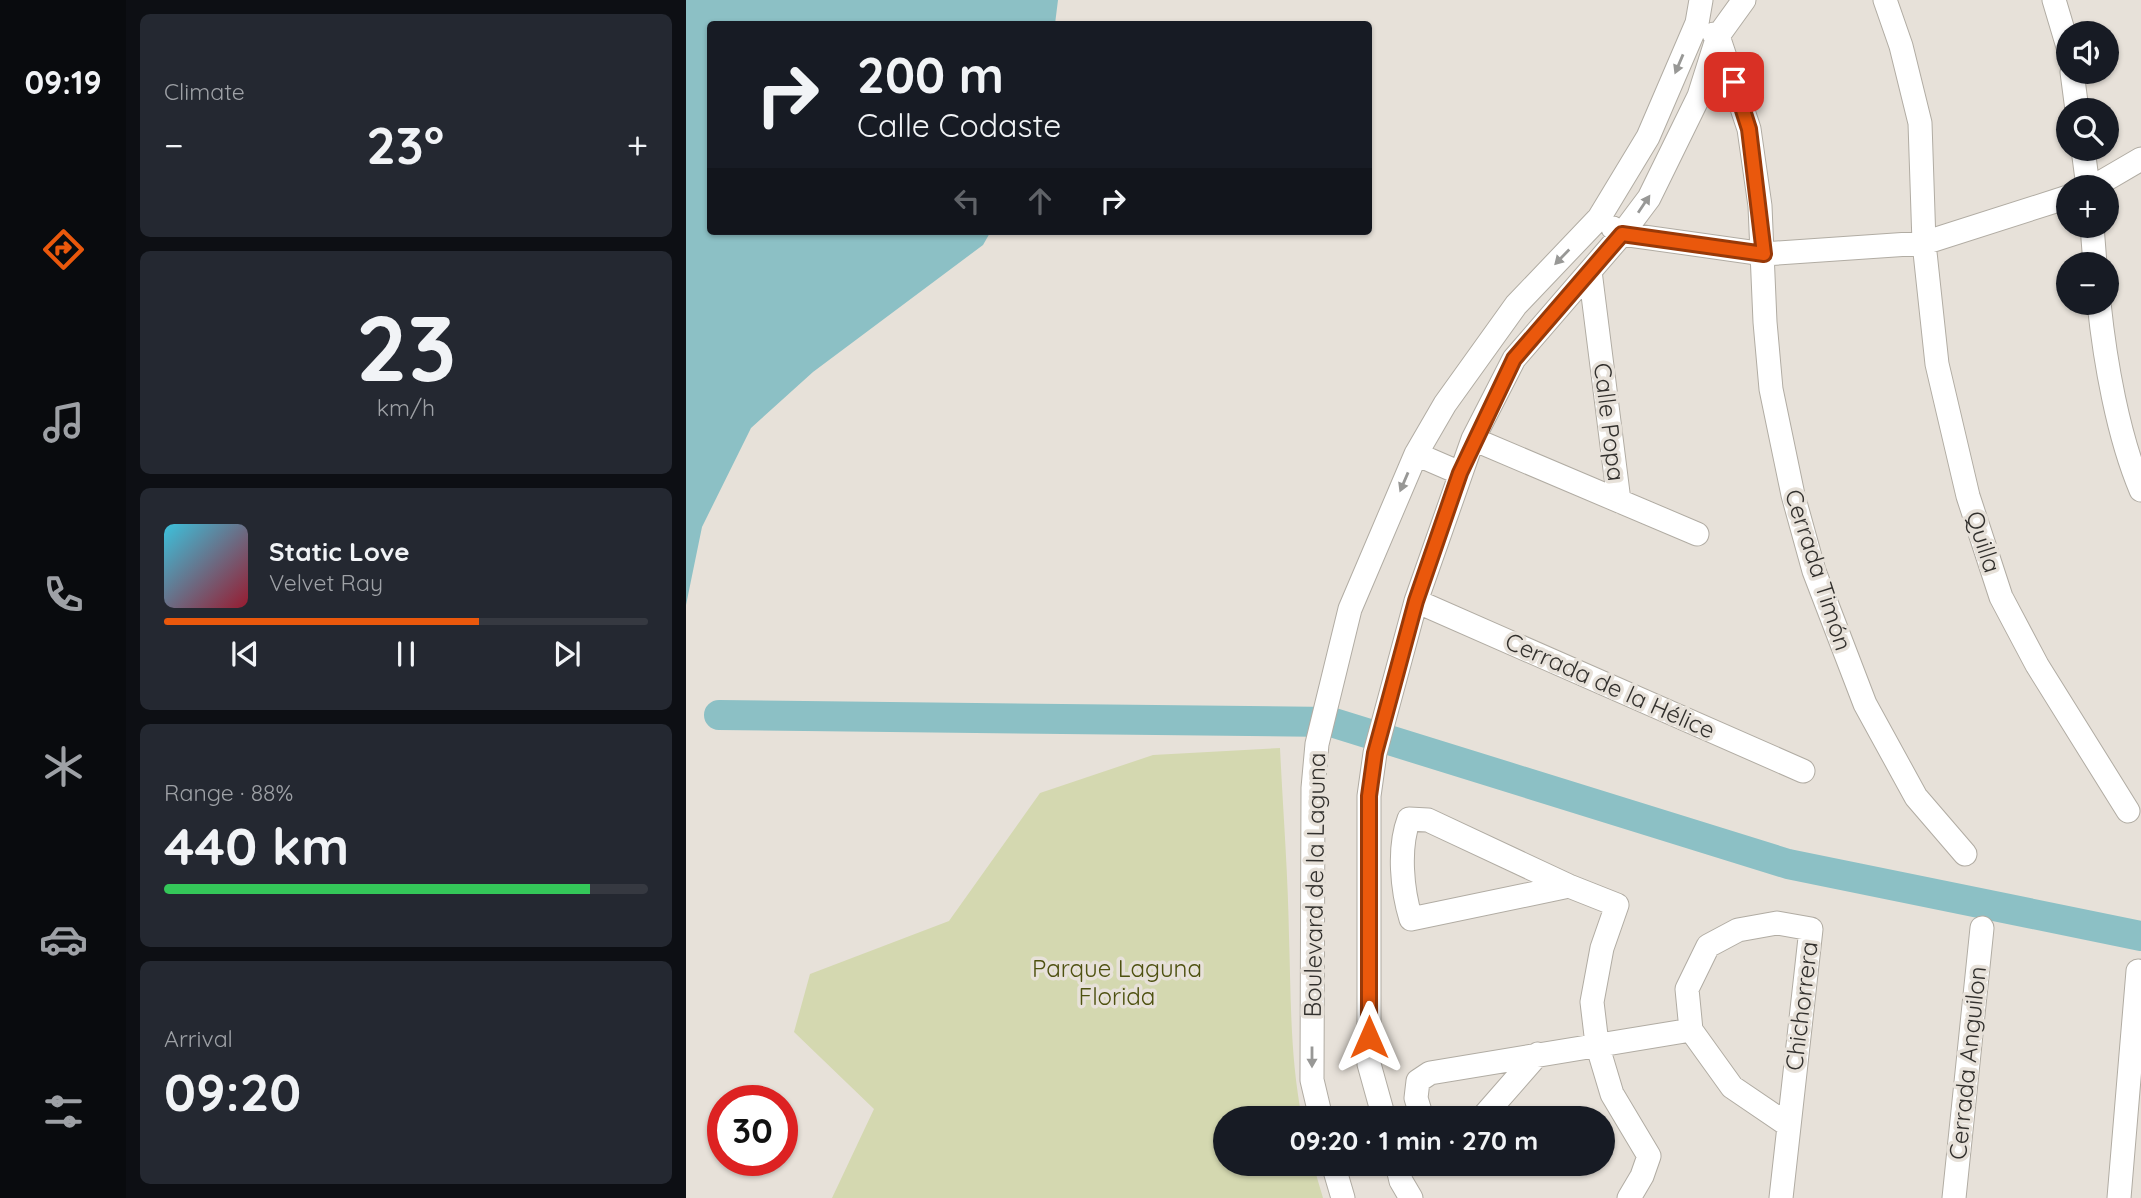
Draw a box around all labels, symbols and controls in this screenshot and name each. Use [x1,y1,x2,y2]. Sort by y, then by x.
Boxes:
map controls [2056,21,2119,315]
button: sound [2056,21,2119,84]
text: 200 m [857,44,1004,105]
icon: right [742,49,833,140]
pin [1704,52,1764,112]
one-way arrow [1673,54,1684,75]
text: 09:19 [24,62,102,102]
icon: arrive [1715,63,1753,101]
text: Climate [164,77,245,106]
button: search [2056,98,2119,161]
text: Calle Codaste [857,105,1061,145]
text: 23° [366,112,444,177]
text: − [164,121,184,169]
text: + [627,121,648,169]
button: + [2056,175,2119,238]
icon: left [948,182,986,220]
icon: ahead [1021,182,1059,220]
icon: right [1094,182,1132,220]
one-way arrow [1637,195,1651,213]
icon: directions [39,225,88,274]
one-way arrow [1555,248,1571,265]
button: − [2056,252,2119,315]
text: 23 [356,290,456,404]
street label: Calle Popa [1588,361,1632,483]
text: km/h [377,393,435,422]
icon: music [39,398,88,447]
one-way arrow [1398,471,1409,492]
street label: Cerrada Timón [1779,485,1859,654]
street label: Quilla [1960,507,2008,576]
text: Static Love [269,535,410,568]
text: Velvet Ray [269,568,383,597]
icon: phone [39,570,88,619]
street label: Cerrada de la Hélice [1501,625,1720,745]
icon: previous [226,635,264,673]
icon: pause [387,635,425,673]
icon: next [548,635,586,673]
icon: climate [39,742,88,791]
street label: Boulevard de la Laguna [1297,752,1331,1018]
text: Range · 88% [164,778,293,807]
text: 440 km [164,813,349,878]
icon: car [39,915,88,964]
street label: Chichorrera [1778,940,1824,1072]
park label: Parque Laguna Florida [1032,953,1202,1011]
street label: Cerrada Anguilon [1942,965,1992,1161]
position arrow [1332,1000,1406,1074]
text: Arrival [164,1024,233,1053]
one-way arrow [1306,1046,1318,1068]
text: 09:20 [164,1059,301,1124]
speed limit sign: 30 [707,1085,798,1176]
icon: filters [39,1087,88,1136]
text: 09:20 · 1 min · 270 m [1290,1124,1538,1157]

